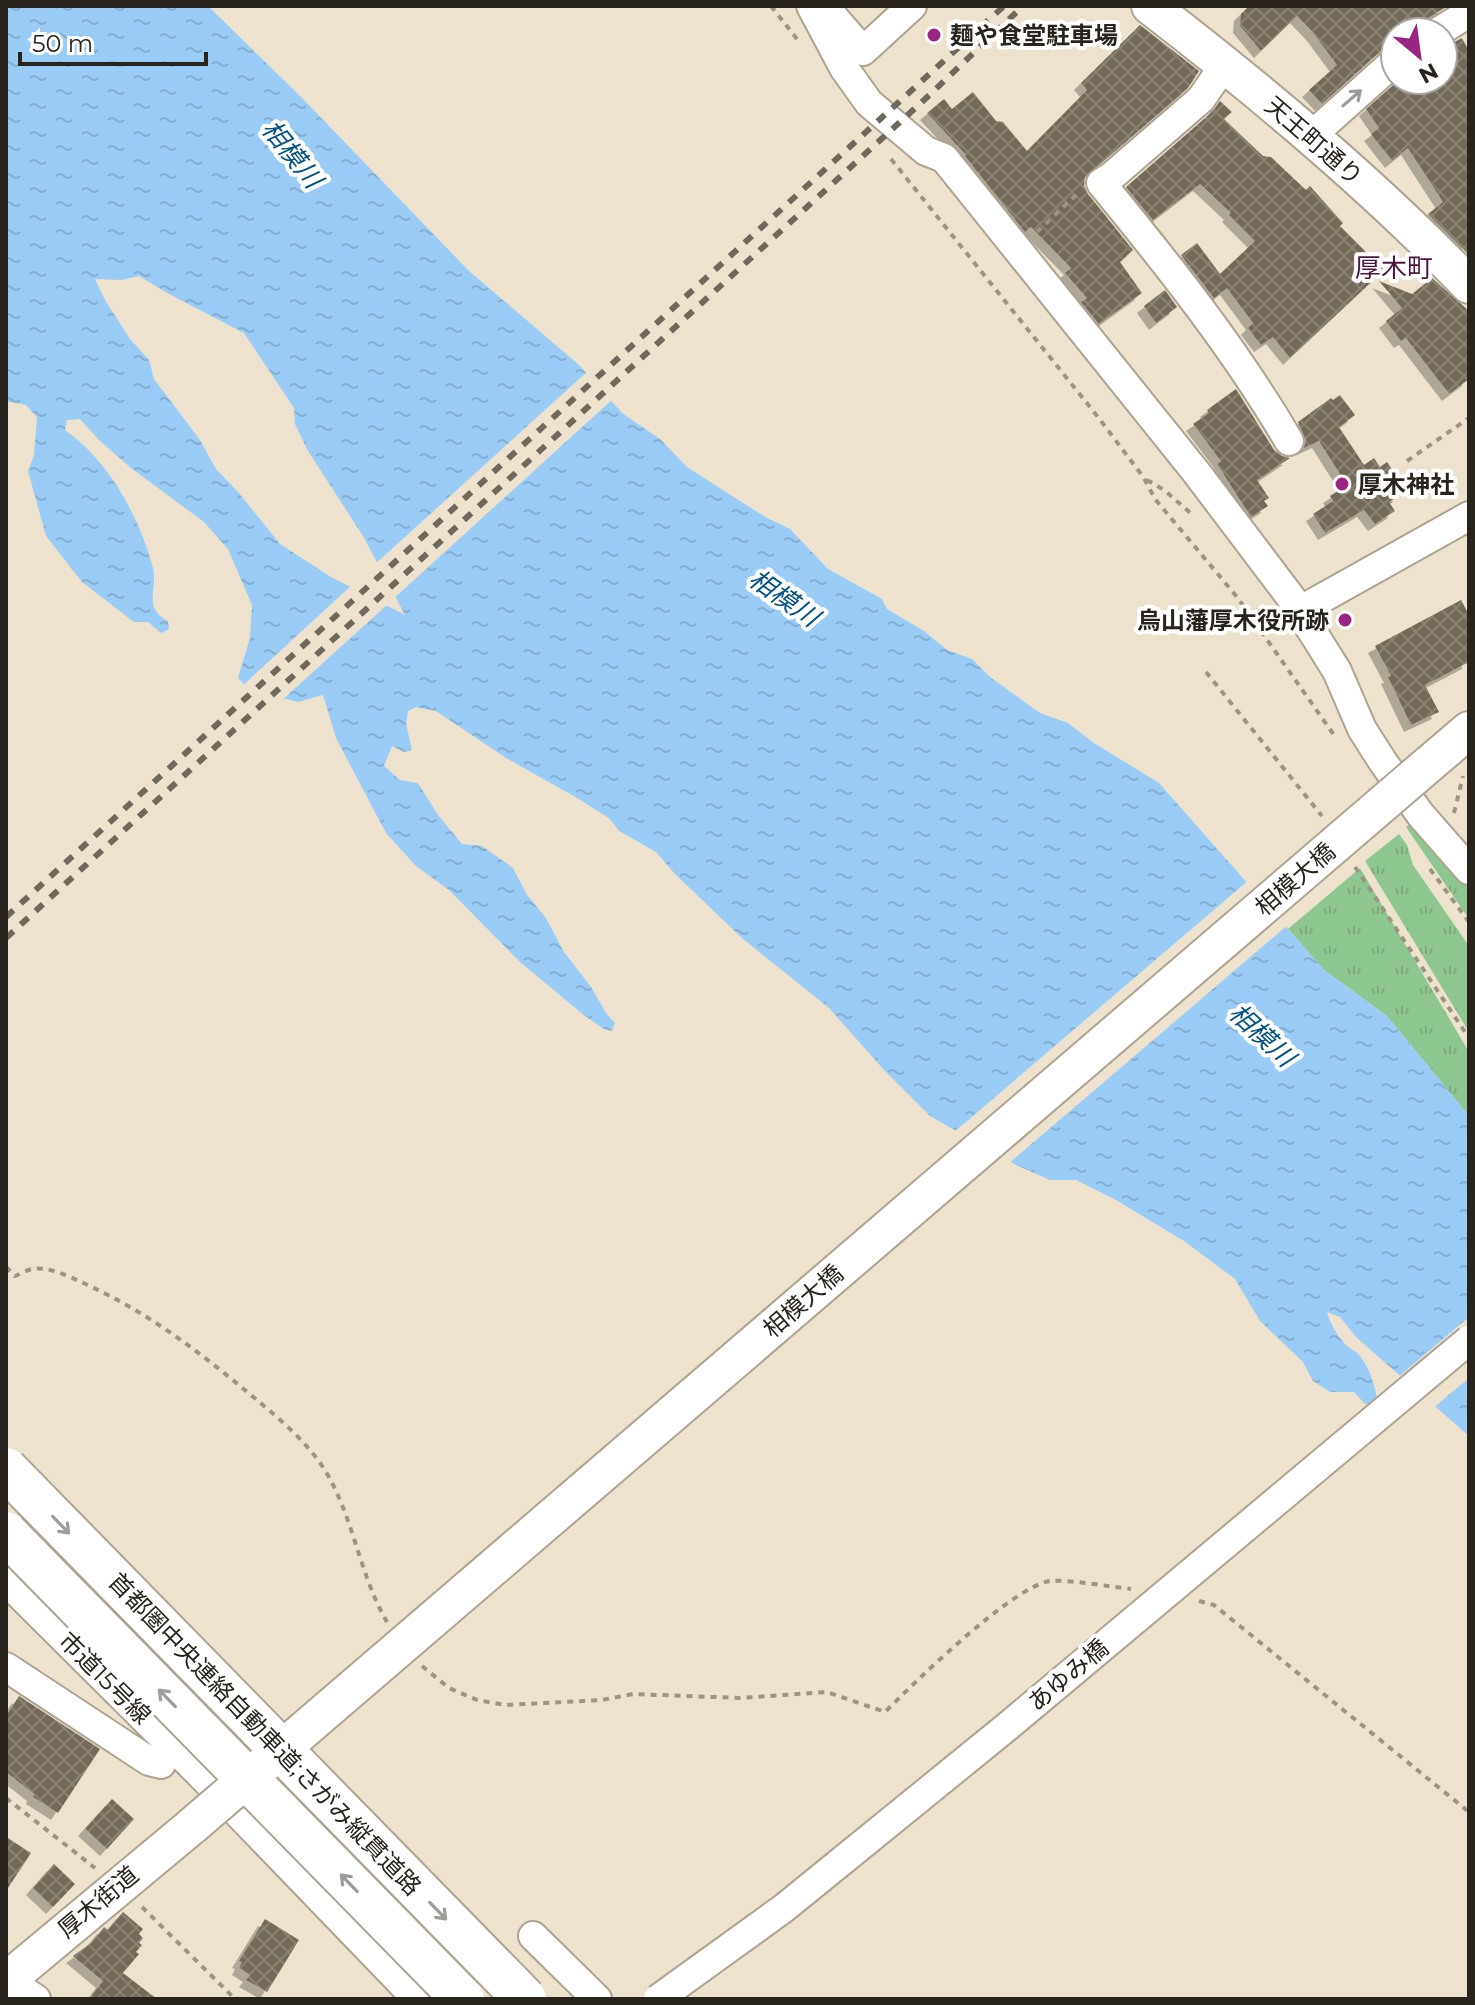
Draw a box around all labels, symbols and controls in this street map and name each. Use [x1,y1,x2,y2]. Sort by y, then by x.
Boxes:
scale bar [20,16,206,66]
north arrow [1379,16,1459,96]
place label: 麺や食堂駐車場 [950,21,1118,50]
marker: 麺や食堂駐車場 [925,26,943,44]
text: 50 m [32,29,93,58]
text: N [1414,57,1443,89]
one-way arrow [1342,89,1362,107]
street label: 天王町通り [1259,91,1369,191]
water label: 相模川 [255,114,331,197]
district label: 厚木町 [1355,252,1433,284]
place label: 厚木神社 [1358,470,1454,499]
marker: 厚木神社 [1333,475,1351,493]
water label: 相模川 [743,563,828,635]
place label: 烏山藩厚木役所跡 [1137,606,1329,635]
marker: 烏山藩厚木役所跡 [1336,611,1354,629]
street label: 相模大橋 [1249,837,1341,921]
water label: 相模川 [1223,997,1304,1075]
street label: 相模大橋 [757,1259,849,1343]
one-way arrow [51,1515,70,1535]
street label: 首都圏中央連絡自動車道;さがみ縦貫道路 [103,1567,427,1901]
street label: 市道15号線 [53,1626,157,1730]
street label: あゆみ橋 [1022,1633,1114,1717]
one-way arrow [158,1689,177,1708]
street label: 厚木街道 [52,1860,144,1944]
one-way arrow [340,1874,359,1893]
one-way arrow [428,1901,447,1920]

